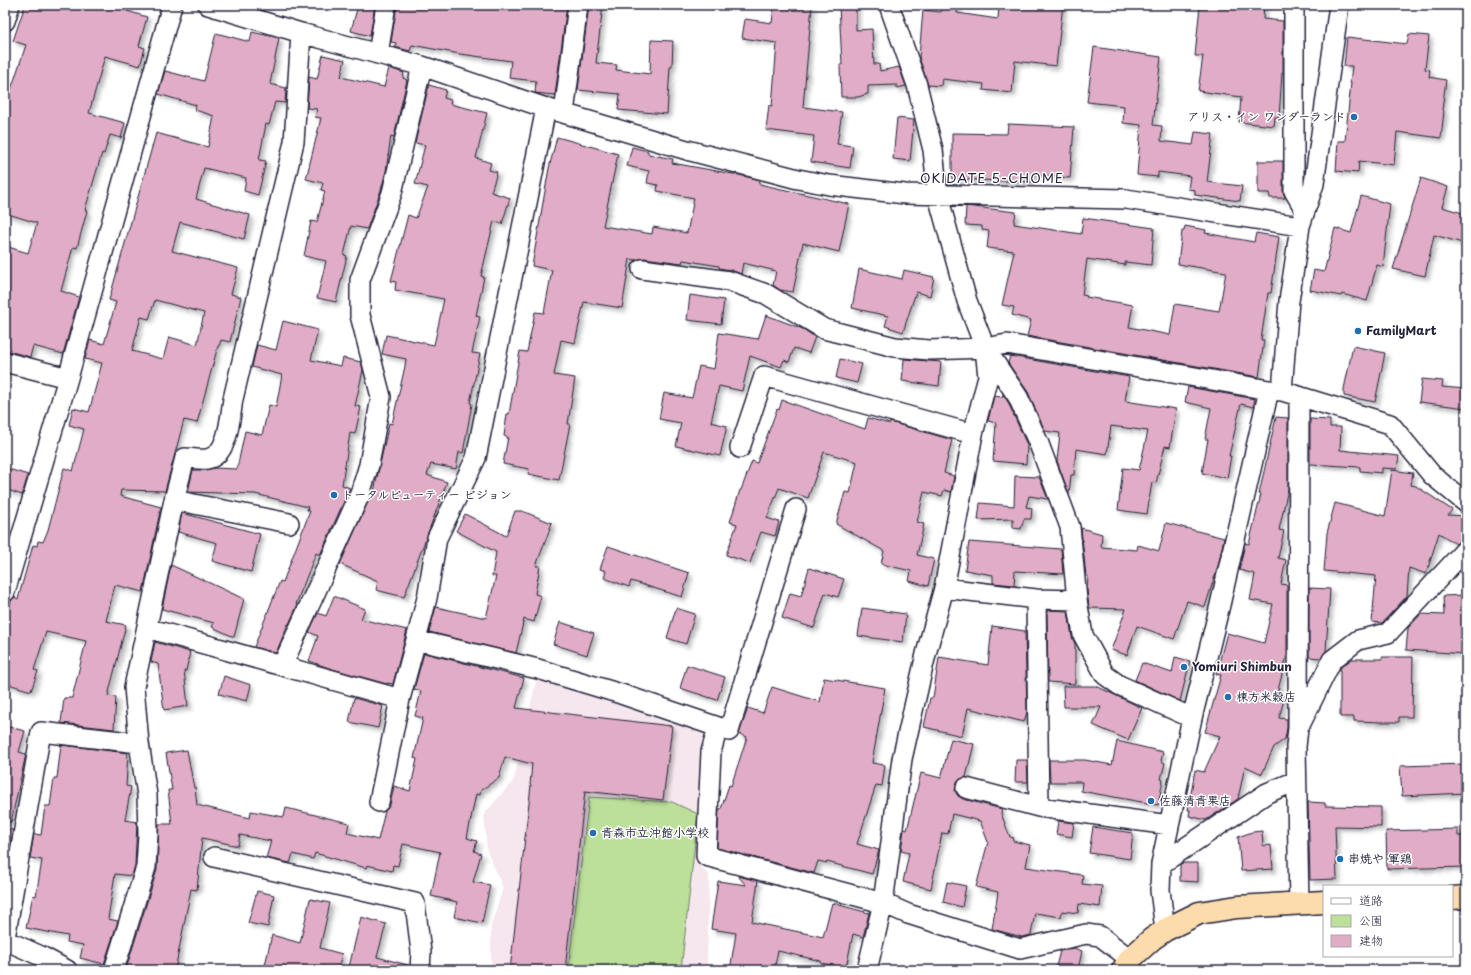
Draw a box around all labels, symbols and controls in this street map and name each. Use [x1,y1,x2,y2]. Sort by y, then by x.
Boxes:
place label: アリス・イン ワンダーランド [1187,107,1346,125]
marker: アリス・イン ワンダーランド [1349,112,1359,122]
district label: OKIDATE 5-CHOME [920,168,1064,187]
place label: FamilyMart [1366,321,1437,339]
marker: FamilyMart [1353,326,1363,336]
place label: トータルビューティー ビジョン [342,485,512,503]
marker: トータルビューティー ビジョン [329,490,339,500]
place label: Yomiuri Shimbun [1192,657,1292,675]
marker: Yomiuri Shimbun [1179,662,1189,672]
place label: 棟方米穀店 [1236,687,1296,705]
marker: 棟方米穀店 [1223,692,1233,702]
place label: 佐藤清青果店 [1159,791,1231,809]
marker: 佐藤清青果店 [1146,796,1156,806]
place label: 青森市立沖館小学校 [601,823,709,841]
marker: 青森市立沖館小学校 [588,828,598,838]
place label: 串焼や 軍鶏 [1348,849,1412,867]
marker: 串焼や 軍鶏 [1335,854,1345,864]
legend [1323,885,1453,957]
text: 道路 [1359,891,1383,909]
text: 公園 [1359,911,1383,929]
text: 建物 [1359,931,1383,949]

